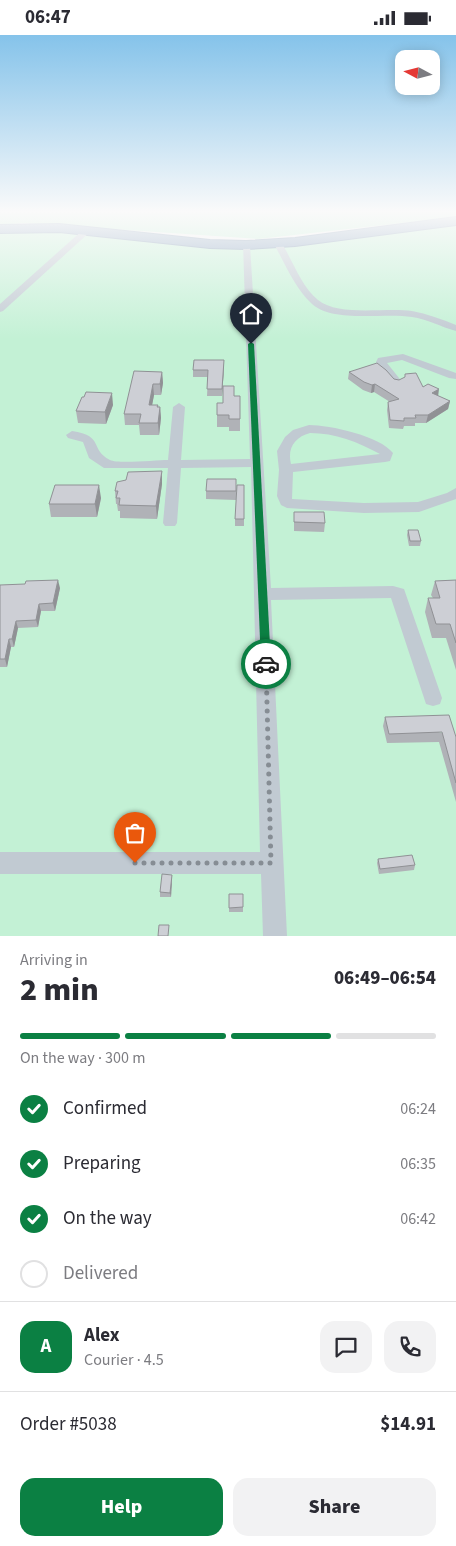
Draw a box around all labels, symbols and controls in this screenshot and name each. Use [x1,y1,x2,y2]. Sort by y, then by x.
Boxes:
text: 06:47 [25,4,71,31]
north arrow [395,50,440,95]
map controls [395,50,440,95]
pin [230,293,272,344]
icon: home [237,300,265,328]
courier [241,639,291,689]
icon: car [252,650,280,678]
pin [114,812,156,863]
icon: bag [121,819,149,847]
text: Arriving in [20,949,88,971]
text: 06:49–06:54 [334,965,436,992]
text: 2 min [20,967,99,1013]
text: On the way · 300 m [20,1047,145,1069]
icon: check [20,1095,48,1123]
text: Confirmed [63,1095,147,1122]
text: 06:24 [400,1098,436,1120]
icon: check [20,1150,48,1178]
text: Preparing [63,1150,141,1177]
text: 06:35 [400,1153,436,1175]
icon: check [20,1205,48,1233]
text: On the way [63,1205,152,1232]
text: 06:42 [400,1208,436,1230]
text: Delivered [63,1260,138,1287]
button: chat [320,1321,372,1373]
button: phone [384,1321,436,1373]
text: Alex [84,1322,120,1349]
text: A [41,1333,51,1360]
text: Courier · 4.5 [84,1349,164,1371]
text: Order #5038 [20,1411,117,1438]
text: $14.91 [380,1411,436,1438]
button: Help [20,1478,223,1536]
button: Share [233,1478,436,1536]

